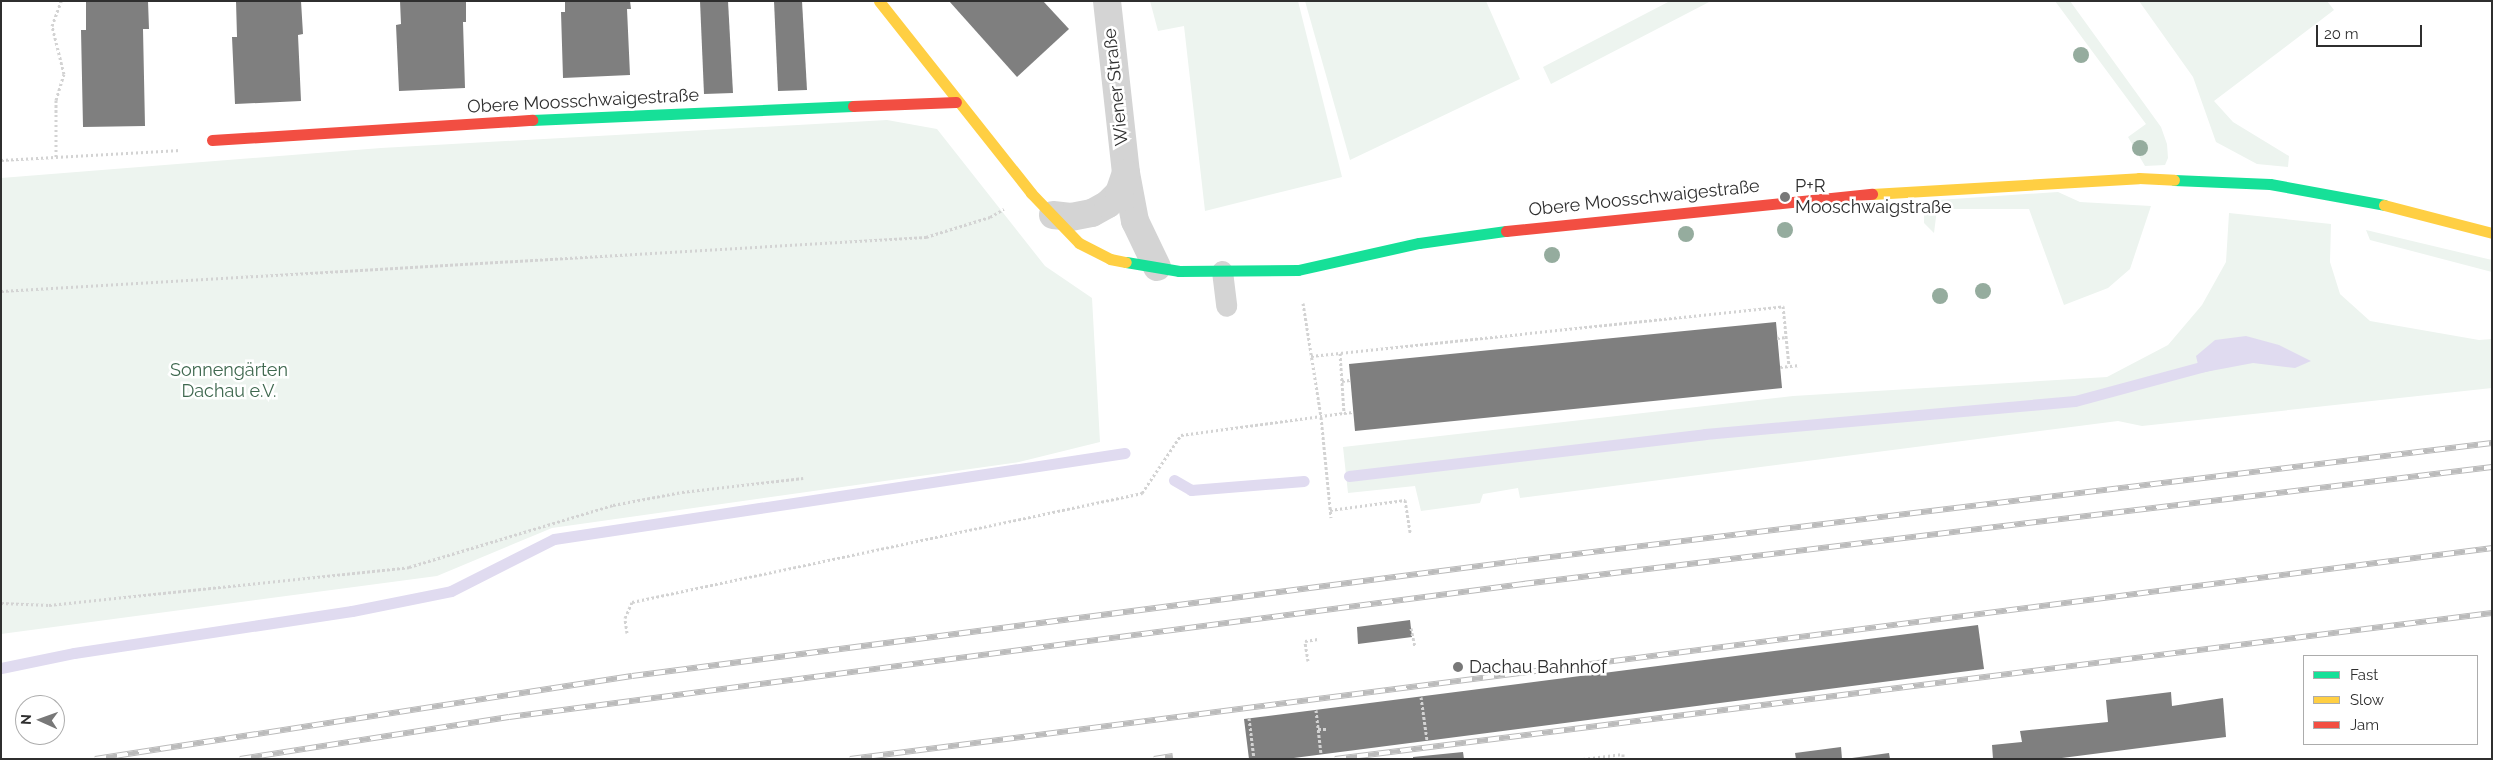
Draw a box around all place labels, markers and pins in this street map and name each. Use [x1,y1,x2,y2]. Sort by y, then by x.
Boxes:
place label: P+R Mooschwaigstraße [1795,176,1951,218]
marker: P+R Mooschwaigstraße [1779,191,1791,203]
place label: Dachau Bahnhof [1469,656,1607,678]
marker: Dachau Bahnhof [1451,660,1465,674]

